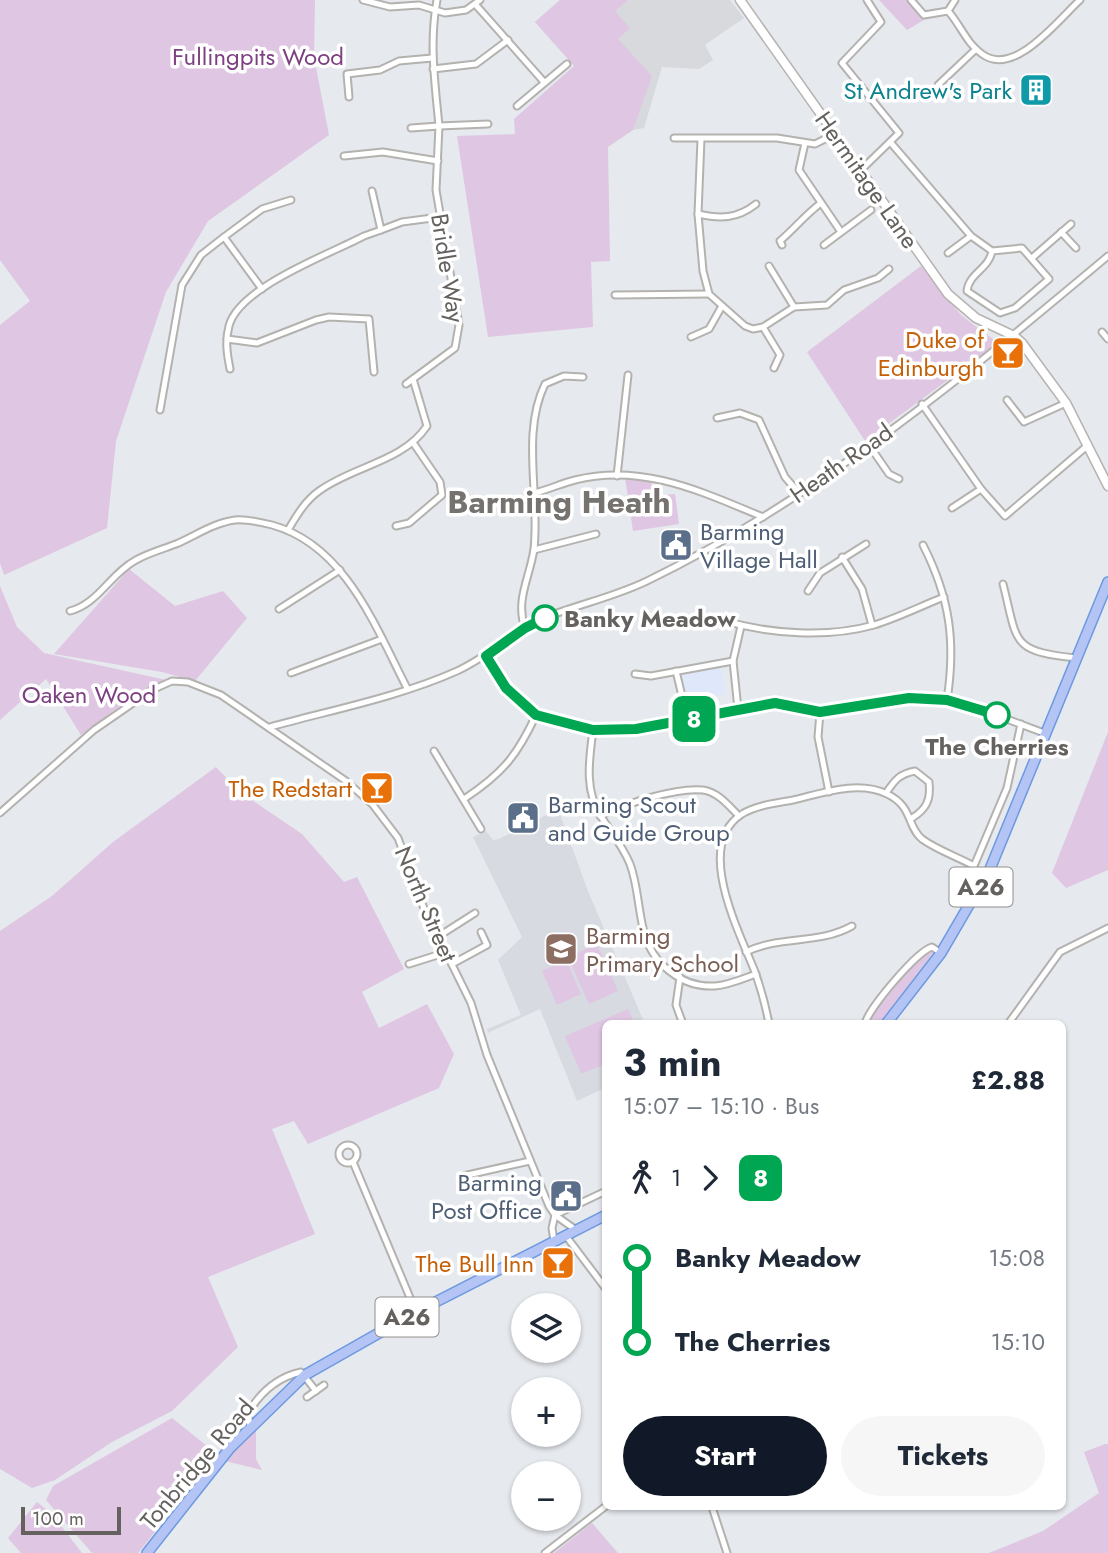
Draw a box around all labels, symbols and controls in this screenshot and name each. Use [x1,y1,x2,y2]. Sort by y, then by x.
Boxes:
park label: Fullingpits Wood [172,39,344,74]
building icon: St Andrew's Park [1017,71,1055,109]
place label: St Andrew's Park [843,73,1012,108]
street label: Hermitage Lane [807,104,927,256]
street label: Bridle Way [422,211,474,325]
place label: Duke of Edinburgh [878,322,985,385]
bar icon: Duke of Edinburgh [989,334,1027,372]
street label: Heath Road [782,415,900,511]
district label: Barming Heath [447,479,671,525]
place label: Barming Village Hall [700,514,818,577]
public building icon: Barming Village Hall [657,526,695,564]
place label: Banky Meadow [564,601,736,636]
marker: Banky Meadow [532,605,558,631]
park label: Oaken Wood [22,677,156,712]
line badge: 8 [671,696,717,742]
text: 8 [686,701,702,736]
marker: The Cherries [984,702,1010,728]
place label: The Cherries [925,729,1069,764]
bar icon: The Redstart [358,769,396,807]
place label: The Redstart [228,771,352,806]
place label: Barming Scout and Guide Group [548,787,730,850]
public building icon: Barming Scout and Guide Group [504,799,542,837]
street label: North Street [386,841,466,968]
road number: A26 [950,867,1012,906]
place label: Barming Primary School [586,918,739,981]
school or university icon: Barming Primary School [542,930,580,968]
text: 3 min [623,1035,722,1090]
text: £2.88 [971,1061,1045,1099]
text: 15:07 – 15:10 · Bus [623,1089,819,1123]
icon: walk [623,1159,661,1197]
icon: forward [691,1159,729,1197]
text: 8 [753,1160,768,1195]
text: 1 [671,1161,681,1195]
place label: Barming Post Office [431,1165,542,1228]
public building icon: Barming Post Office [547,1177,585,1215]
text: Banky Meadow [675,1239,861,1277]
text: 15:08 [988,1241,1045,1275]
bar icon: The Bull Inn [539,1244,577,1282]
place label: The Bull Inn [415,1246,534,1281]
map controls [511,1293,581,1531]
button: layers [511,1293,581,1363]
road number: A26 [376,1298,438,1336]
text: The Cherries [675,1323,830,1361]
text: 15:10 [991,1325,1045,1359]
button: + [511,1377,581,1447]
street label: Tonbridge Road [132,1391,262,1537]
button: Start [623,1416,827,1496]
button: Tickets [841,1416,1045,1496]
button: − [511,1461,581,1531]
scale bar [21,1504,121,1536]
text: 100 m [32,1505,84,1532]

